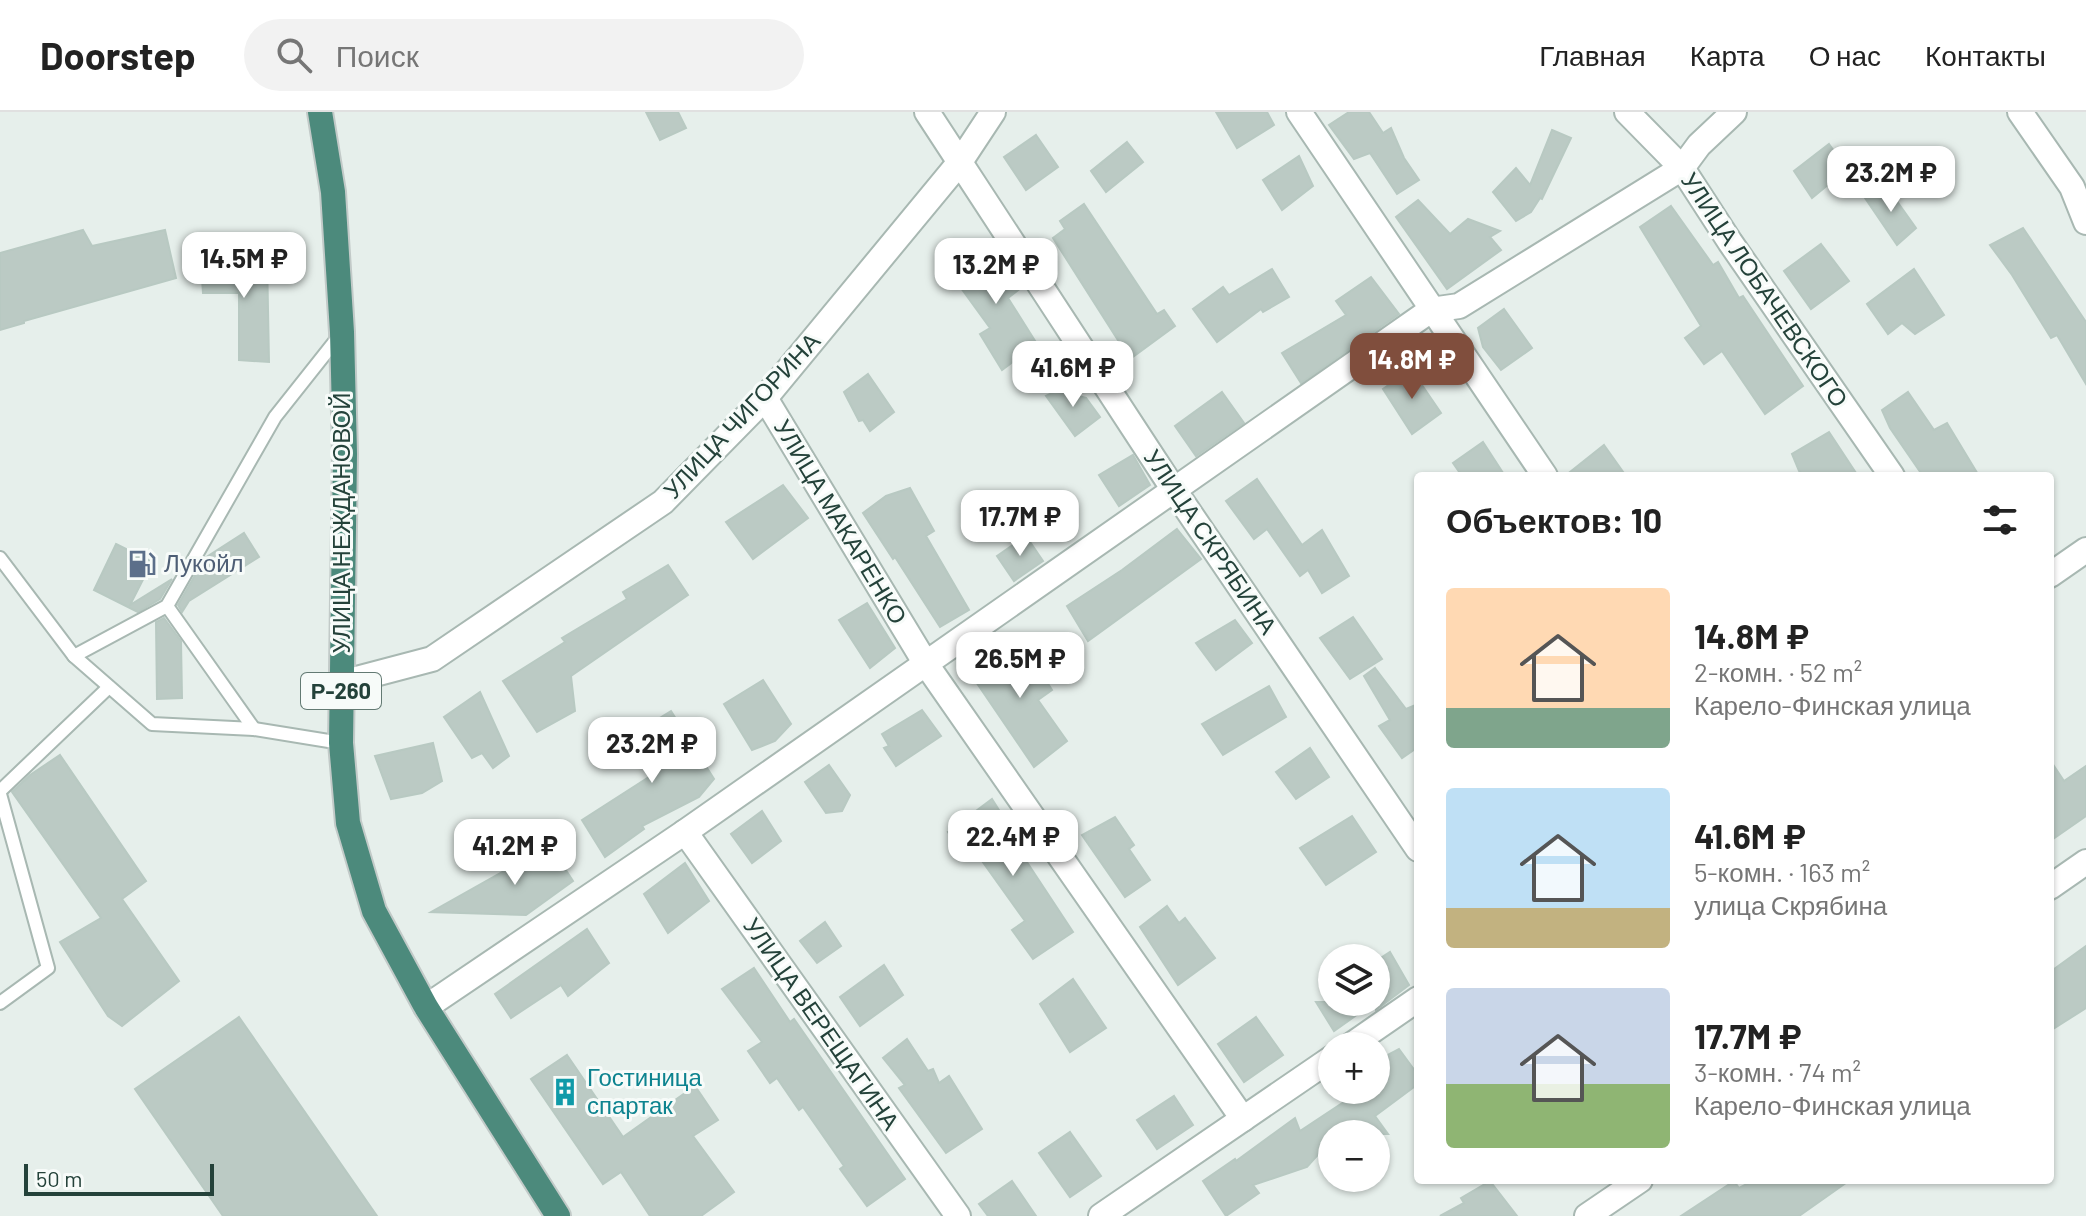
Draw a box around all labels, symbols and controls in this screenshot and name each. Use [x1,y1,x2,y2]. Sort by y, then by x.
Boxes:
search box [244,19,804,91]
text: Doorstep [40,32,196,78]
icon: search [272,33,316,77]
text: Поиск [336,37,419,73]
text: Главная [1539,38,1646,72]
text: Карта [1690,38,1765,72]
text: О нас [1809,38,1881,72]
text: Контакты [1925,38,2046,72]
pin: 23.2M ₽ [1817,146,1965,214]
text: 23.2M ₽ [1845,156,1937,187]
street label: УЛИЦА ЛОБАЧЕВСКОГО [1676,166,1855,412]
pin: 14.5M ₽ [170,232,318,300]
pin: 13.2M ₽ [922,238,1070,306]
text: 14.5M ₽ [200,242,288,273]
text: 13.2M ₽ [953,248,1039,279]
street label: УЛИЦА ЧИГОРИНА [657,326,825,504]
pin: 14.8M ₽ [1338,333,1486,401]
pin: 41.6M ₽ [999,341,1147,409]
text: 14.8M ₽ [1368,343,1456,374]
text: 41.6M ₽ [1030,351,1116,382]
street label: УЛИЦА НЕЖДАНОВОЙ [326,393,355,653]
street label: УЛИЦА МАКАРЕНКО [769,414,914,629]
street label: УЛИЦА СКРЯБИНА [1139,443,1284,639]
pin: 17.7M ₽ [946,490,1094,558]
icon: filters [1978,498,2022,542]
text: Объектов: 10 [1446,499,1662,540]
text: 17.7M ₽ [979,500,1061,531]
place label: Лукойл [164,548,244,577]
fuel station icon: Лукойл [127,549,157,579]
text: 14.8M ₽ [1694,615,1809,656]
icon: home [1510,620,1606,716]
pin: 26.5M ₽ [946,632,1094,700]
text: 26.5M ₽ [974,642,1066,673]
text: 2-комн. · 52 m² [1694,656,1862,687]
road number: Р-260 [301,673,381,709]
text: Карело-Финская улица [1694,689,1971,720]
pin: 23.2M ₽ [578,717,726,785]
text: 23.2M ₽ [606,727,698,758]
pin: 22.4M ₽ [939,810,1087,878]
text: 41.6M ₽ [1694,815,1806,856]
pin: 41.2M ₽ [441,819,589,887]
text: 22.4M ₽ [966,820,1060,851]
icon: home [1510,820,1606,916]
text: 41.2M ₽ [472,829,558,860]
text: 5-комн. · 163 m² [1694,856,1870,887]
text: улица Скрябина [1694,889,1887,920]
street label: УЛИЦА ВЕРЕЩАГИНА [738,912,906,1135]
map controls [1318,944,1390,1192]
button: layers [1318,944,1390,1016]
text: 17.7M ₽ [1694,1015,1802,1056]
icon: home [1510,1020,1606,1116]
button: + [1318,1032,1390,1104]
text: 3-комн. · 74 m² [1694,1056,1861,1087]
place label: Гостиница спартак [587,1062,703,1119]
building icon: Гостиница спартак [550,1077,580,1107]
text: Карело-Финская улица [1694,1089,1971,1120]
button: − [1318,1120,1390,1192]
scale bar [24,1160,214,1196]
text: 50 m [36,1165,82,1191]

